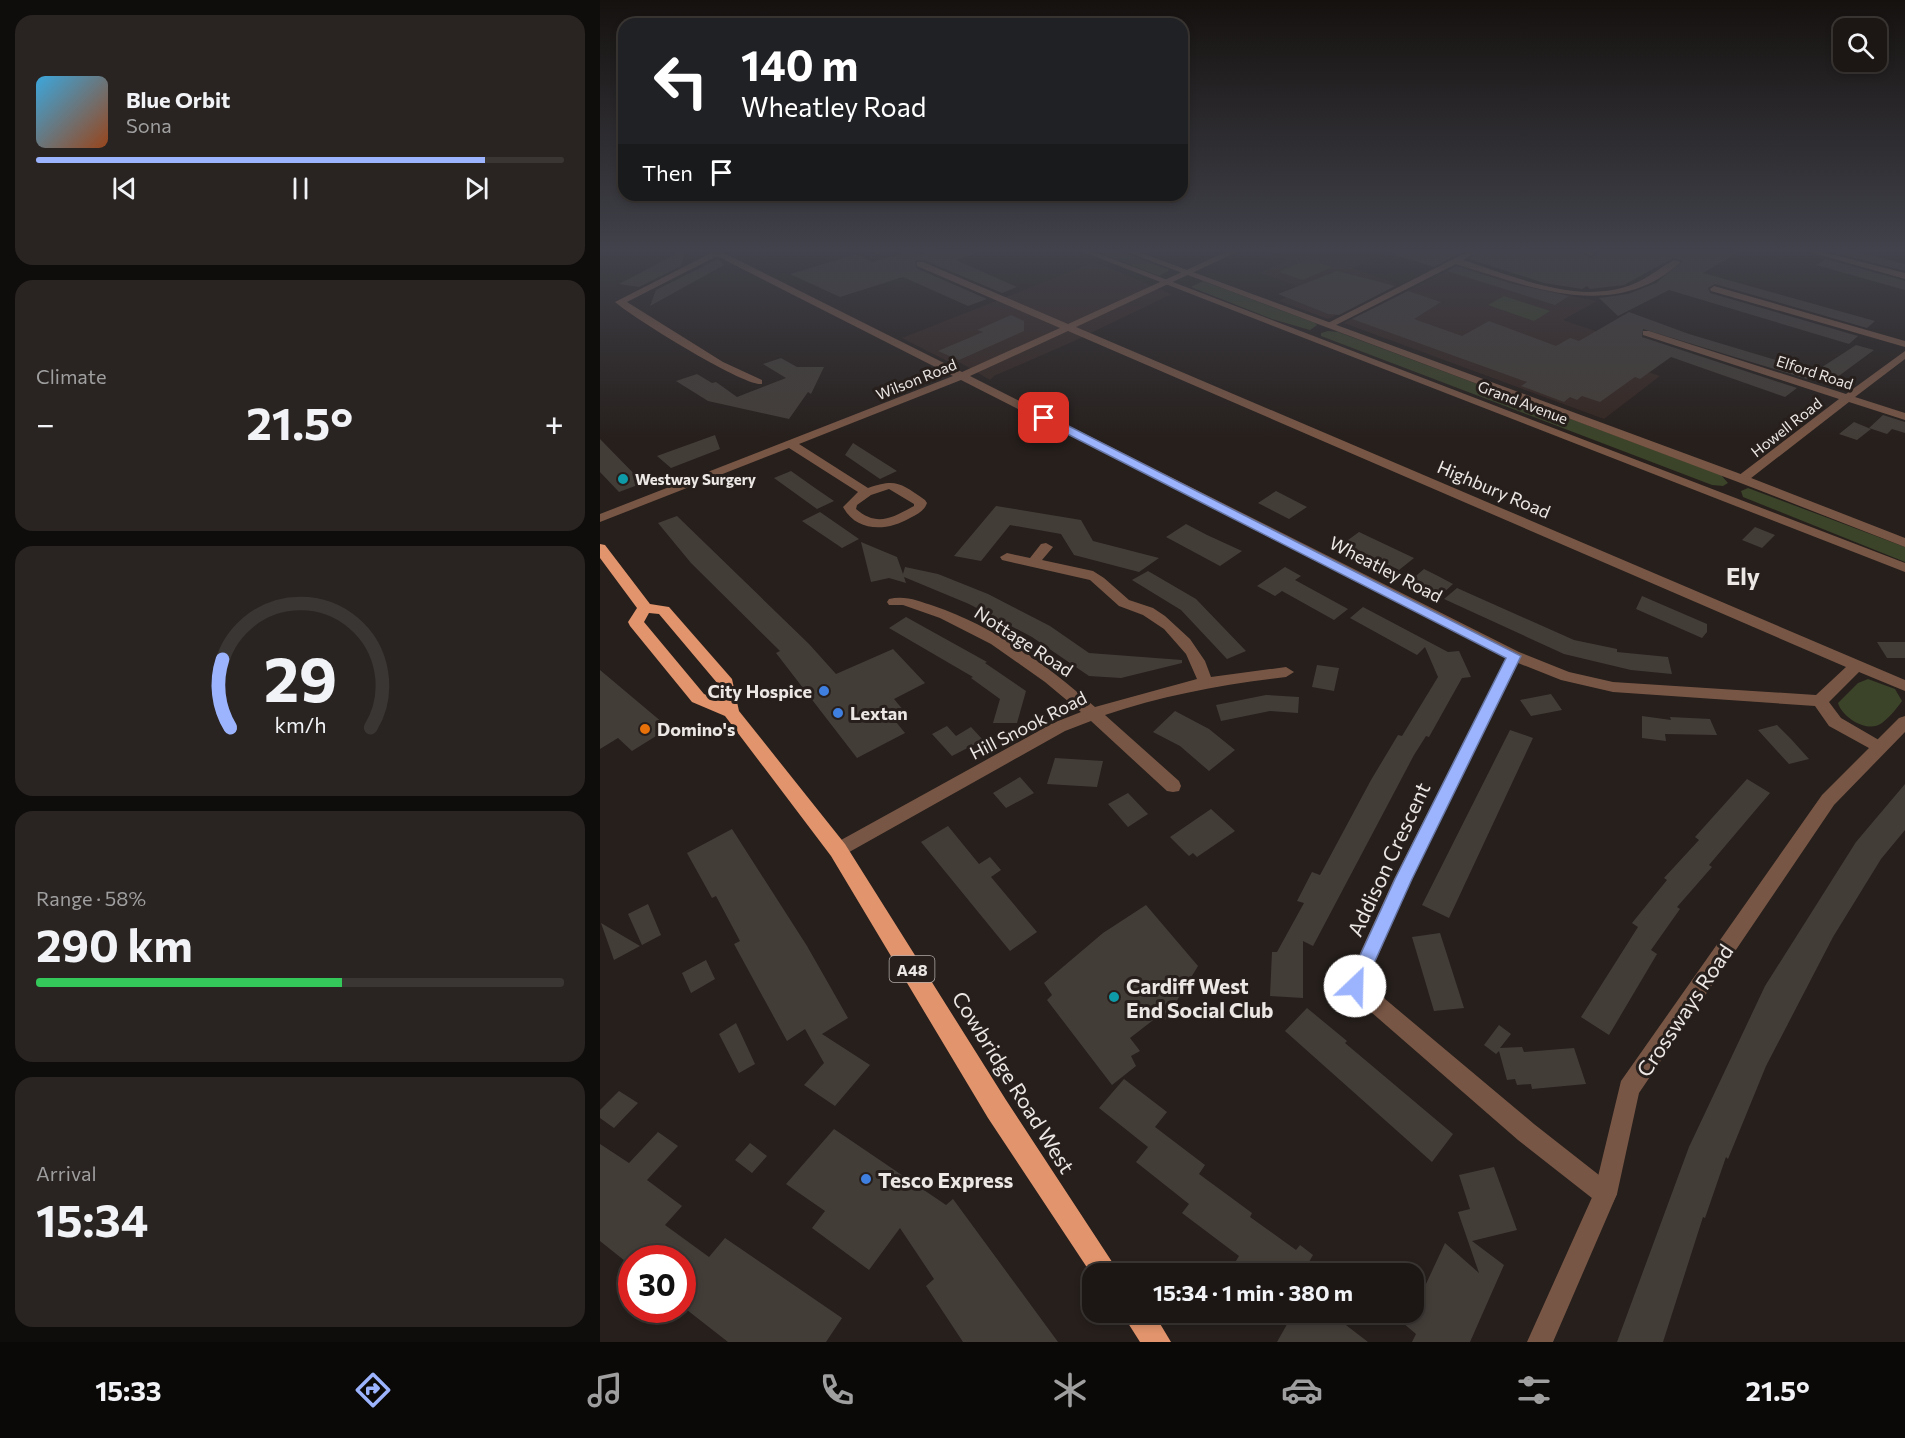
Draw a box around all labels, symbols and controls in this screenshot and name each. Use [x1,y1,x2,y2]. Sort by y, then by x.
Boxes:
map controls [1833,18,1887,72]
button: search [1833,18,1887,72]
text: 140 m [741,38,858,90]
icon: left [642,42,720,120]
text: Blue Orbit [126,86,230,113]
text: Wheatley Road [741,90,926,123]
text: Sona [126,113,172,137]
icon: arrive [705,156,738,189]
text: Then [642,159,693,186]
icon: previous [108,172,141,205]
icon: pause [284,172,317,205]
icon: next [460,172,493,205]
street label: Elford Road [1774,351,1856,393]
street label: Wilson Road [873,355,959,403]
text: Climate [36,364,106,388]
street label: Grand Avenue [1476,377,1571,427]
pin [1018,392,1069,443]
text: 21.5° [246,394,353,449]
street label: Howell Road [1747,394,1825,460]
icon: arrive [1027,401,1060,434]
text: − [36,402,55,443]
text: + [545,402,564,443]
street label: Highbury Road [1434,455,1554,523]
place label: Westway Surgery [635,470,757,488]
marker: Westway Surgery [616,472,630,486]
street label: Wheatley Road [1326,531,1446,607]
district label: Ely [1726,561,1760,590]
street label: Nottage Road [971,601,1077,681]
text: 29 [263,639,337,715]
place label: City Hospice [707,680,812,702]
marker: City Hospice [817,684,831,698]
street label: Hill Snook Road [966,686,1090,764]
place label: Lextan [850,702,908,724]
marker: Lextan [831,706,845,720]
text: km/h [274,711,326,737]
place label: Domino's [657,718,735,740]
marker: Domino's [638,722,652,736]
street label: Addison Crescent [1341,778,1435,940]
text: Range · 58% [36,886,146,910]
text: 290 km [36,916,193,971]
street label: Crossways Road [1630,939,1738,1081]
position arrow [1323,954,1387,1018]
road number: A48 [890,956,934,982]
place label: Cardiff West End Social Club [1126,973,1273,1022]
street label: Cowbridge Road West [948,986,1080,1178]
marker: Cardiff West End Social Club [1107,990,1121,1004]
text: Arrival [36,1161,97,1185]
place label: Tesco Express [878,1167,1014,1192]
marker: Tesco Express [859,1172,873,1186]
text: 15:34 [36,1191,148,1246]
speed limit sign: 30 [618,1245,696,1323]
text: 15:34 · 1 min · 380 m [1153,1279,1353,1306]
icon: directions [352,1369,394,1411]
icon: music [584,1369,626,1411]
icon: phone [816,1369,858,1411]
icon: climate [1049,1369,1091,1411]
icon: car [1281,1369,1323,1411]
icon: filters [1513,1369,1555,1411]
text: 15:33 [95,1374,162,1407]
text: 21.5° [1746,1374,1810,1407]

